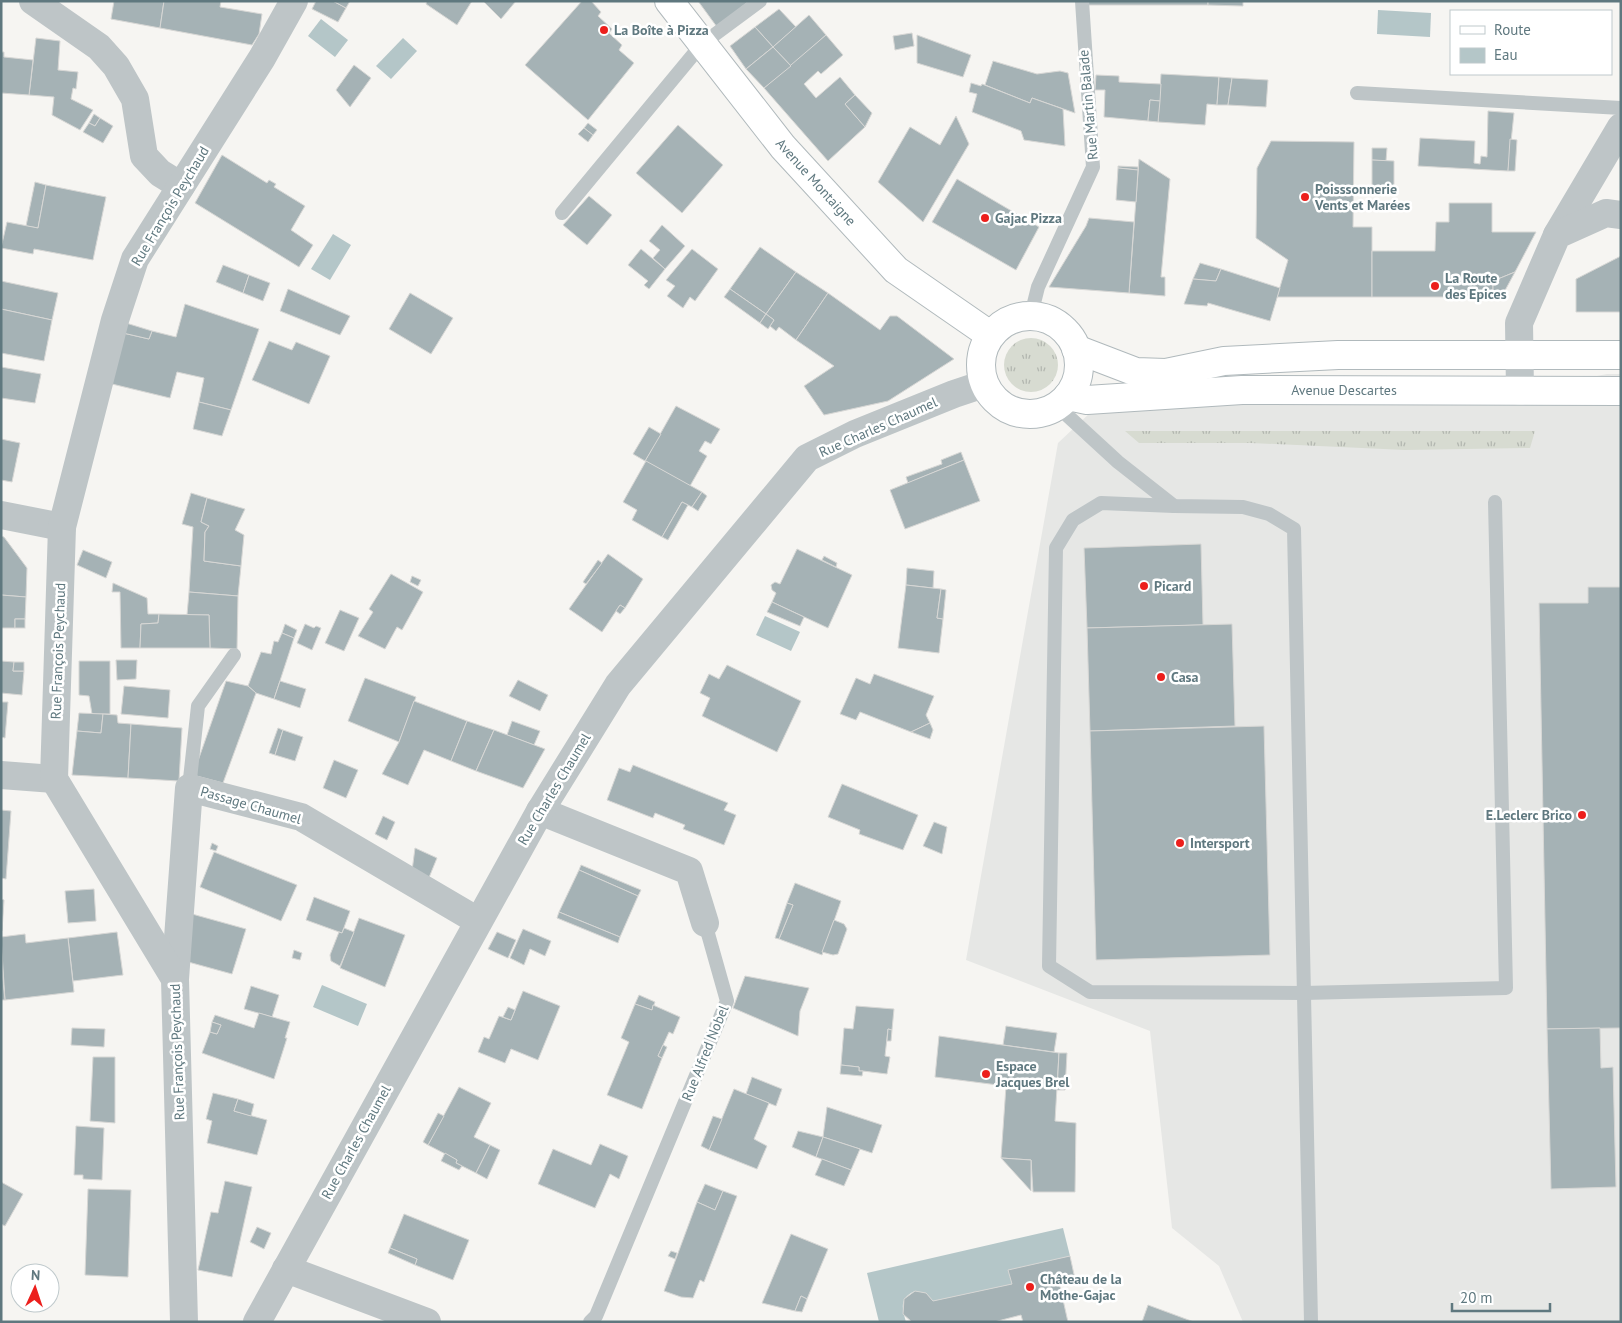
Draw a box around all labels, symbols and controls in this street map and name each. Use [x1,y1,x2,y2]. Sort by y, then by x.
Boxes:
legend [1450,10,1612,75]
text: Route [1494,20,1531,39]
place label: La Boîte à Pizza [614,21,709,39]
marker: La Boîte à Pizza [598,24,610,36]
text: Eau [1494,45,1518,64]
street label: Rue Martin Balade [1074,49,1102,161]
street label: Avenue Montaigne [772,135,860,229]
street label: Rue François Peychaud [127,143,213,269]
place label: Poisssonnerie Vents et Marées [1314,180,1410,214]
marker: Poisssonnerie Vents et Marées [1299,191,1311,203]
place label: Gajac Pizza [995,209,1062,227]
marker: Gajac Pizza [979,212,991,224]
place label: La Route des Epices [1445,269,1507,303]
marker: La Route des Epices [1429,280,1441,292]
street label: Avenue Descartes [1291,381,1397,399]
street label: Rue Charles Chaumel [816,393,940,461]
place label: Picard [1154,577,1191,595]
marker: Picard [1138,580,1150,592]
street label: Rue François Peychaud [47,582,69,720]
place label: Casa [1171,668,1199,686]
marker: Casa [1155,671,1167,683]
street label: Rue Charles Chaumel [513,730,595,848]
street label: Passage Chaumel [198,782,304,828]
place label: E.Leclerc Brico [1486,806,1572,824]
marker: E.Leclerc Brico [1576,809,1588,821]
place label: Intersport [1190,834,1250,852]
marker: Intersport [1174,837,1186,849]
street label: Rue François Peychaud [166,983,188,1121]
street label: Rue Alfred Nobel [678,1002,732,1104]
place label: Espace Jacques Brel [995,1057,1070,1091]
marker: Espace Jacques Brel [980,1068,992,1080]
street label: Rue Charles Chaumel [317,1082,395,1202]
north arrow [10,1263,60,1313]
text: N [31,1266,41,1284]
place label: Château de la Mothe-Gajac [1040,1270,1122,1304]
scale bar [1452,1280,1550,1312]
marker: Château de la Mothe-Gajac [1024,1281,1036,1293]
text: 20 m [1460,1288,1493,1307]

